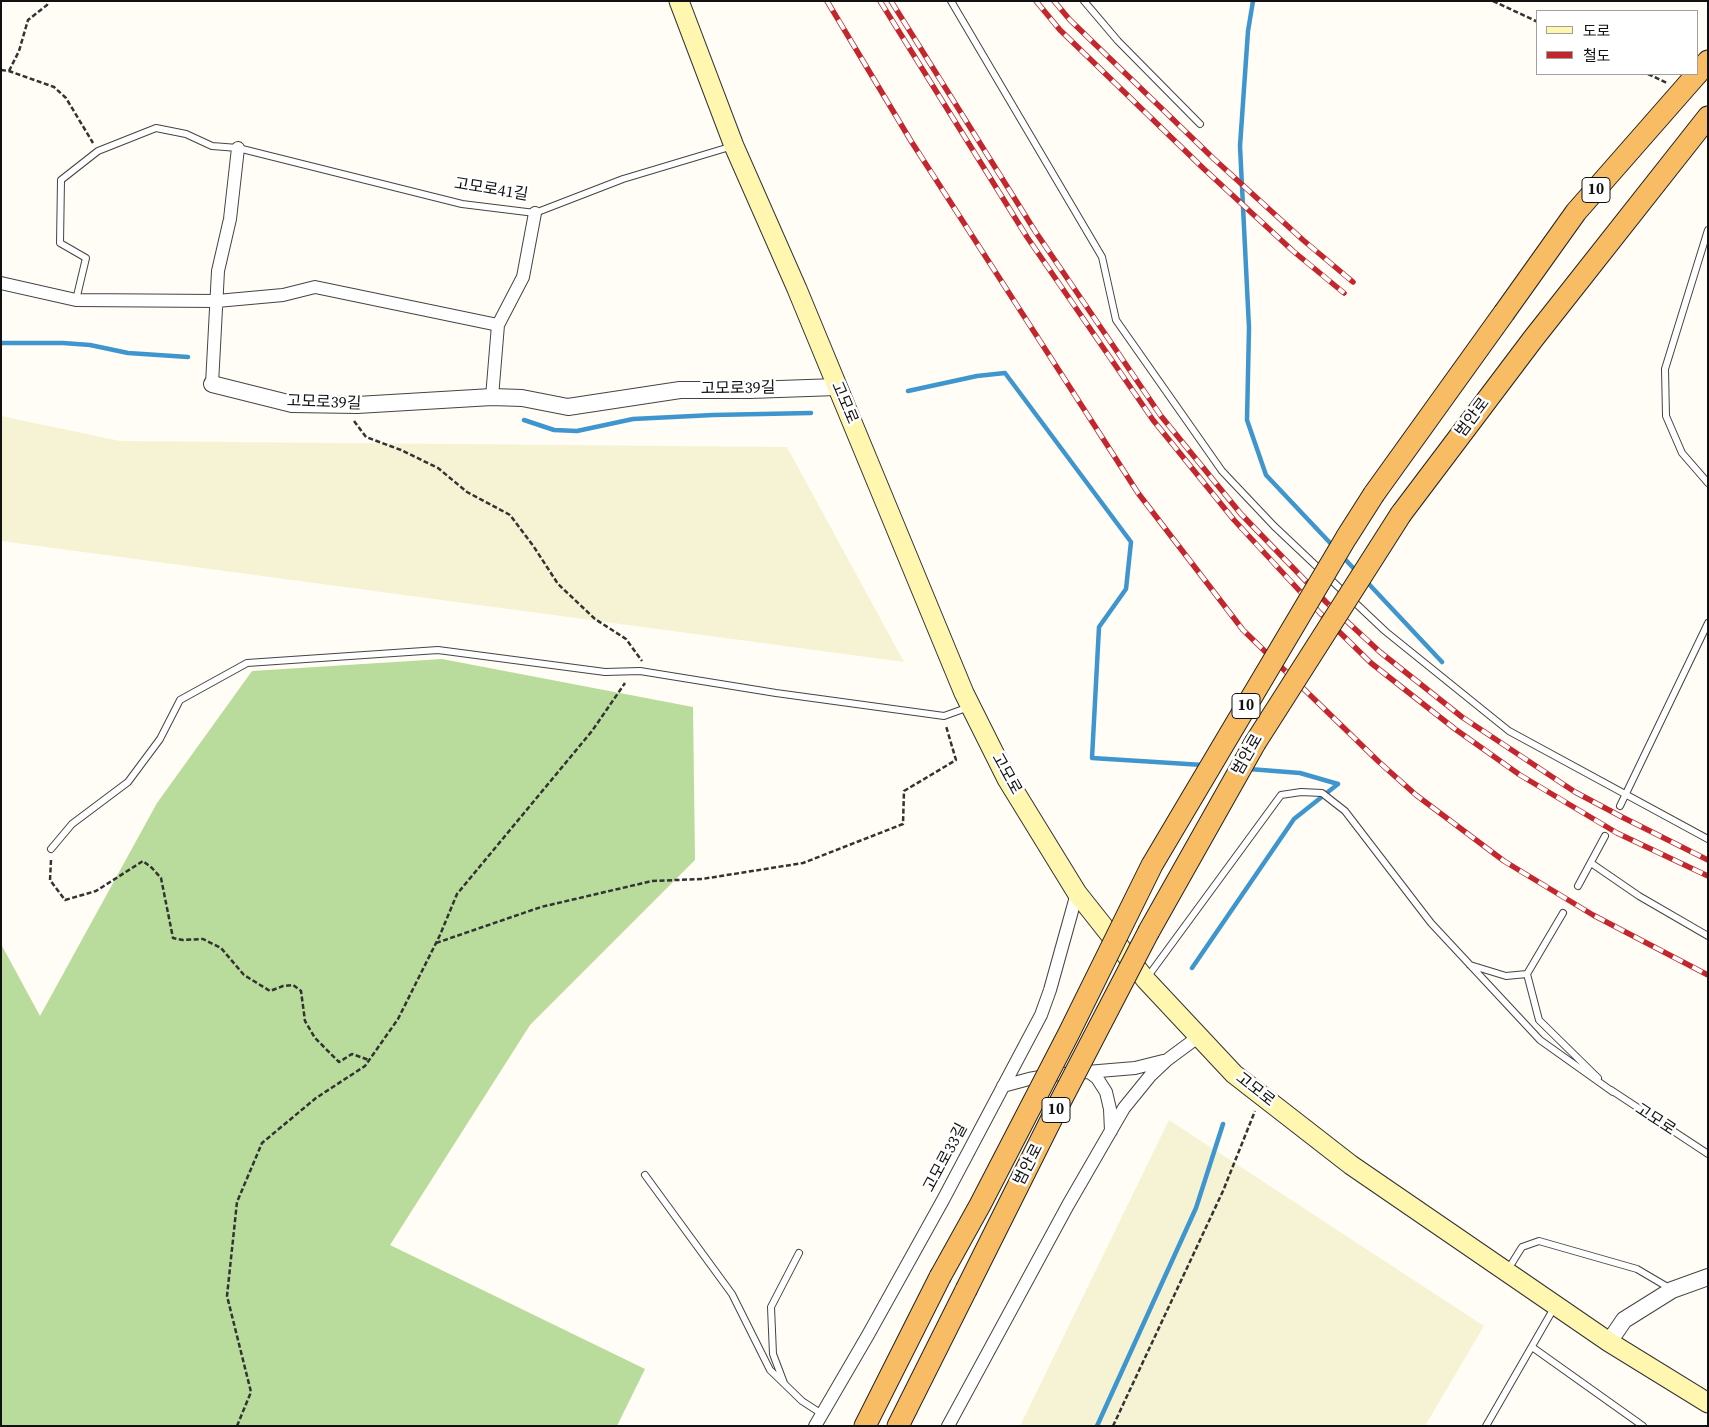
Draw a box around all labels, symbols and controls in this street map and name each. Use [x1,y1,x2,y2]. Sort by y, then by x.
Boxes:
legend [1536,10,1699,75]
text: 도로 [1583,20,1611,41]
text: 철도 [1583,45,1611,66]
street label: 고모로41길 [453,175,529,205]
road number: 10 [1582,178,1610,202]
street label: 고모로39길 [700,379,776,399]
street label: 고모로 [827,379,861,427]
street label: 고모로39길 [286,392,362,414]
street label: 범안로 [1452,395,1494,441]
road number: 10 [1232,694,1260,718]
street label: 범안로 [1229,731,1267,779]
street label: 고모로 [987,750,1025,798]
street label: 고모로 [1232,1069,1278,1111]
road number: 10 [1042,1098,1070,1122]
street label: 고모로 [1631,1100,1679,1140]
street label: 고모로33길 [920,1120,972,1196]
street label: 범안로 [1010,1141,1048,1189]

